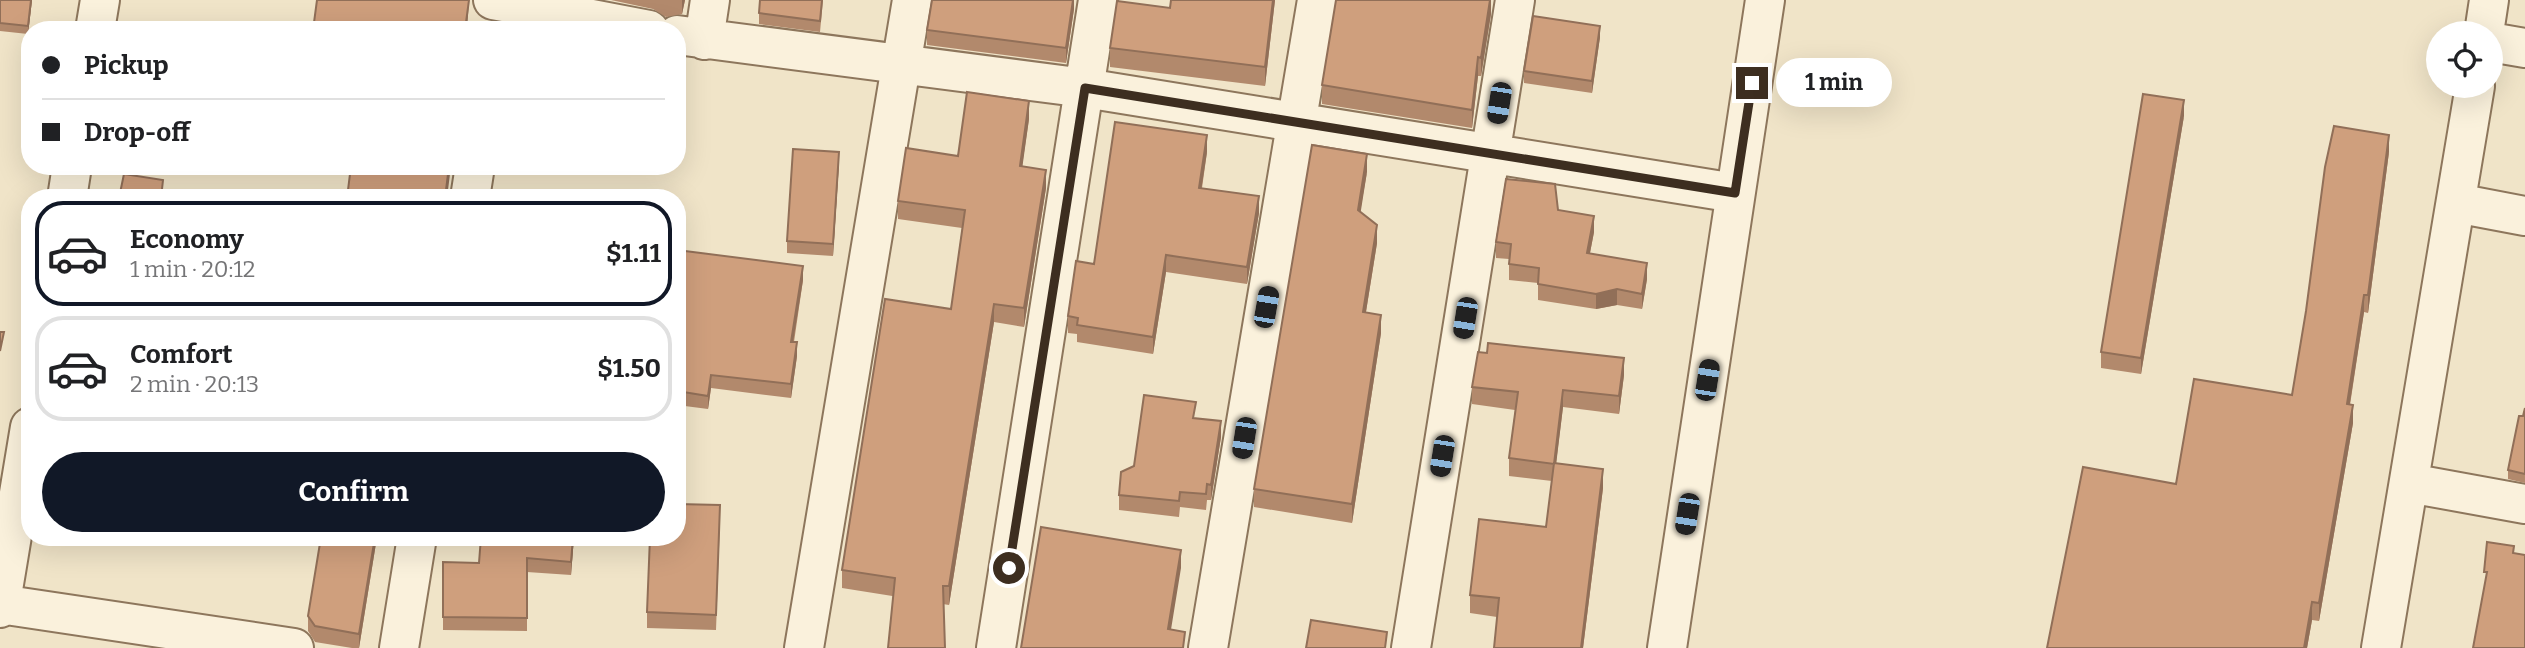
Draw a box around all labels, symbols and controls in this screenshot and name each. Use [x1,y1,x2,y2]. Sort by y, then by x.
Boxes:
map controls [2426,21,2503,98]
button: locate [2426,21,2503,98]
text: Pickup [84,50,169,81]
callout: 1 min [1776,58,1892,108]
route end [1736,67,1768,99]
text: 1 min [1805,68,1863,96]
car [1486,81,1513,125]
text: Drop-off [84,117,190,148]
icon: car [46,222,109,285]
text: Economy [130,224,244,255]
text: $1.11 [606,238,661,269]
text: 1 min · 20:12 [130,255,255,283]
car [1253,284,1280,330]
car [1452,296,1479,340]
icon: car [46,337,109,400]
text: Comfort [130,339,233,370]
text: $1.50 [597,353,661,384]
car [1694,358,1721,402]
text: 2 min · 20:13 [130,370,259,398]
car [1231,416,1258,460]
car [1429,434,1456,478]
button: Confirm [42,452,665,532]
car [1674,492,1701,536]
route start [993,552,1025,584]

